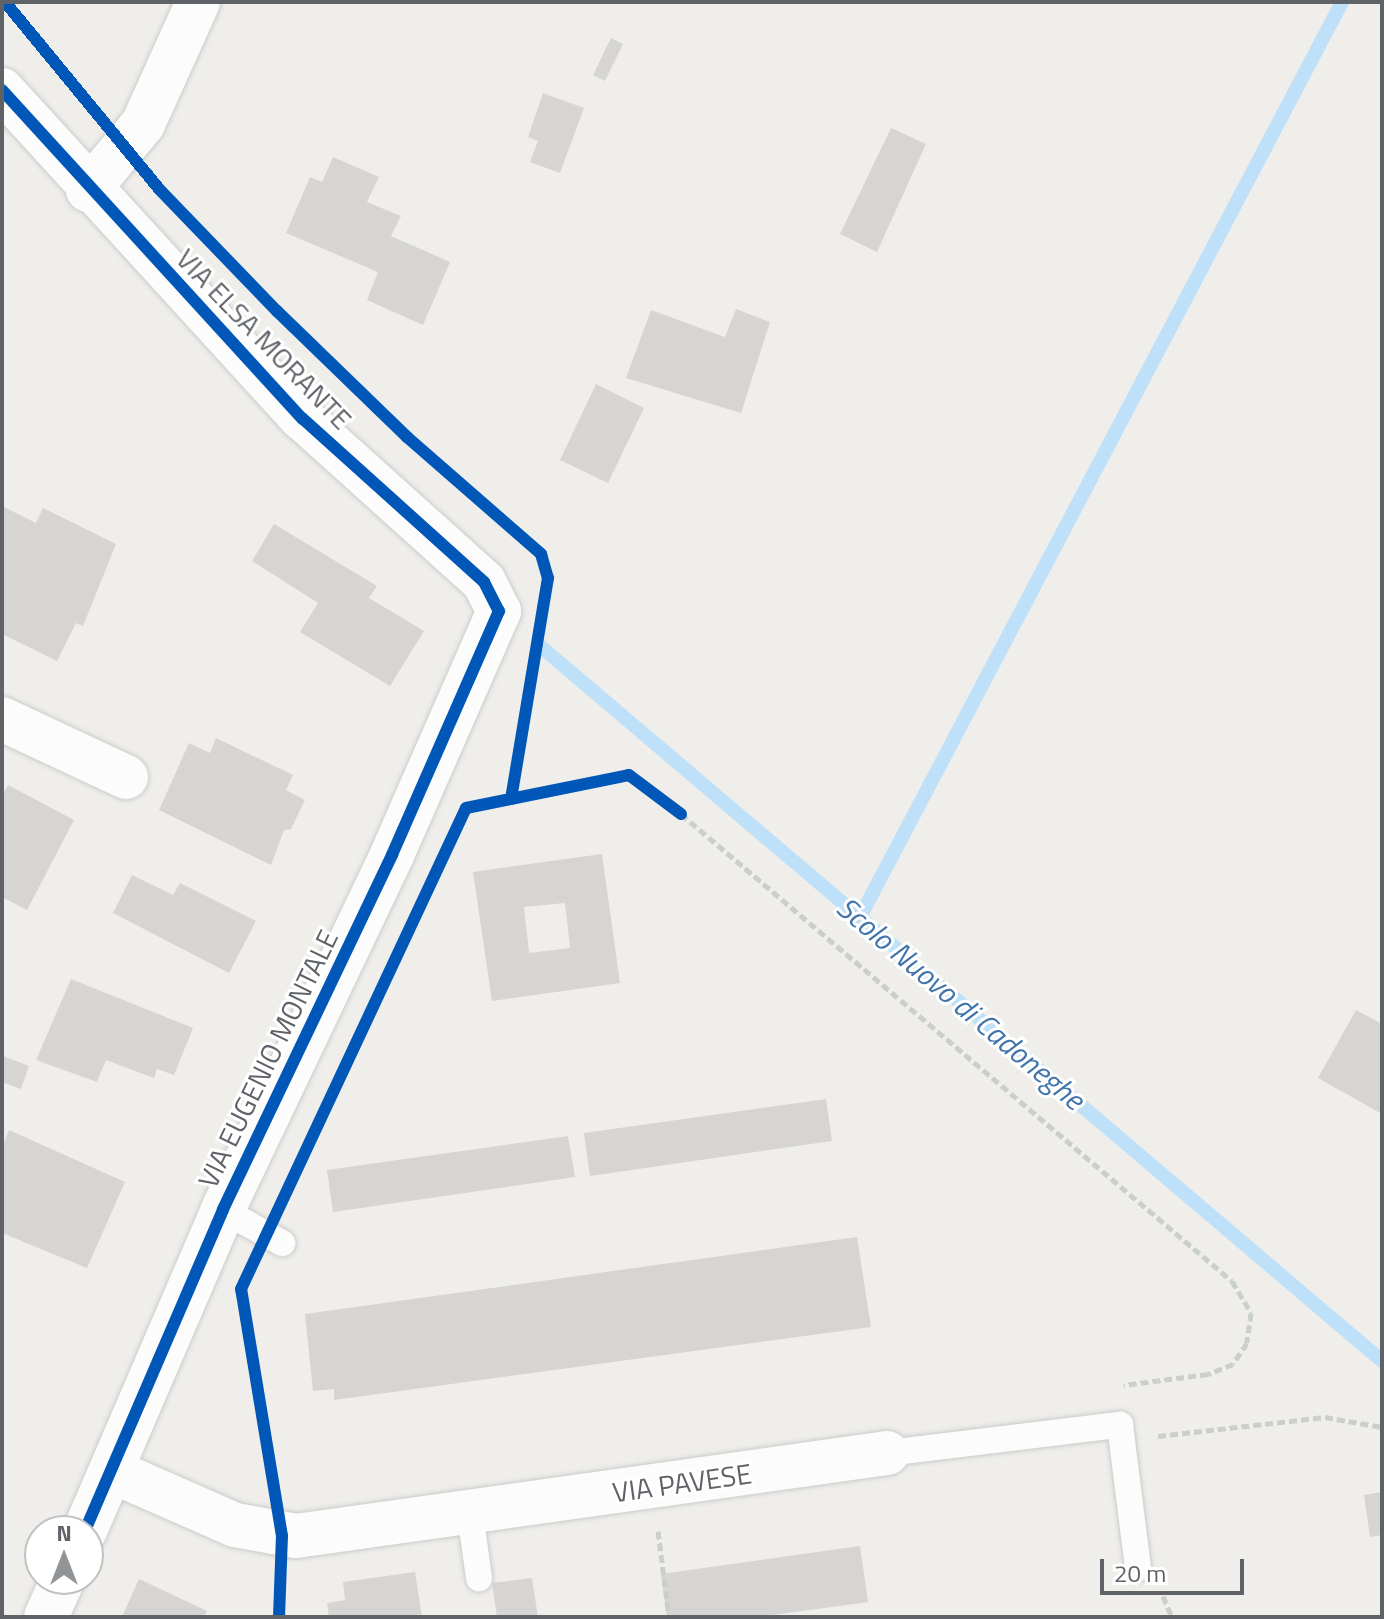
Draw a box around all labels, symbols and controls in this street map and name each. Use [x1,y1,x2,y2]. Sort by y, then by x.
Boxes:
street label: VIA ELSA MORANTE [169,242,359,436]
water label: Scolo Nuovo di Cadoneghe [830,889,1092,1117]
street label: VIA EUGENIO MONTALE [191,925,345,1193]
street label: VIA PAVESE [610,1457,754,1509]
north arrow [24,1515,104,1595]
text: N [56,1516,72,1550]
scale bar [1104,1543,1248,1593]
text: 20 m [1114,1555,1166,1591]

